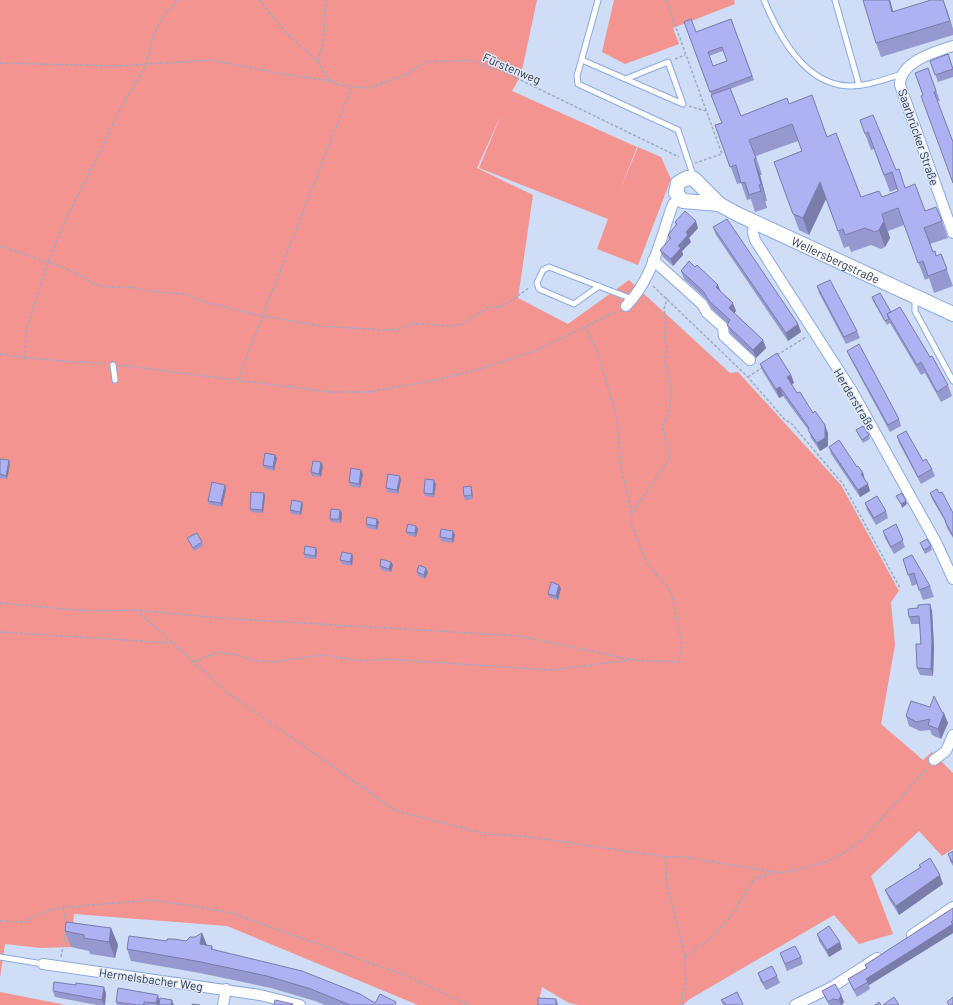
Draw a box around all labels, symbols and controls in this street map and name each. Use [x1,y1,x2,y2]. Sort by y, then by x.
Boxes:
street label: Fürstenweg [481,50,543,86]
street label: Saarbrücker Straße [896,87,942,187]
street label: Wellersbergstraße [789,233,882,286]
street label: Herderstraße [831,366,879,432]
street label: Hermelsbacher Weg [98,965,204,993]

